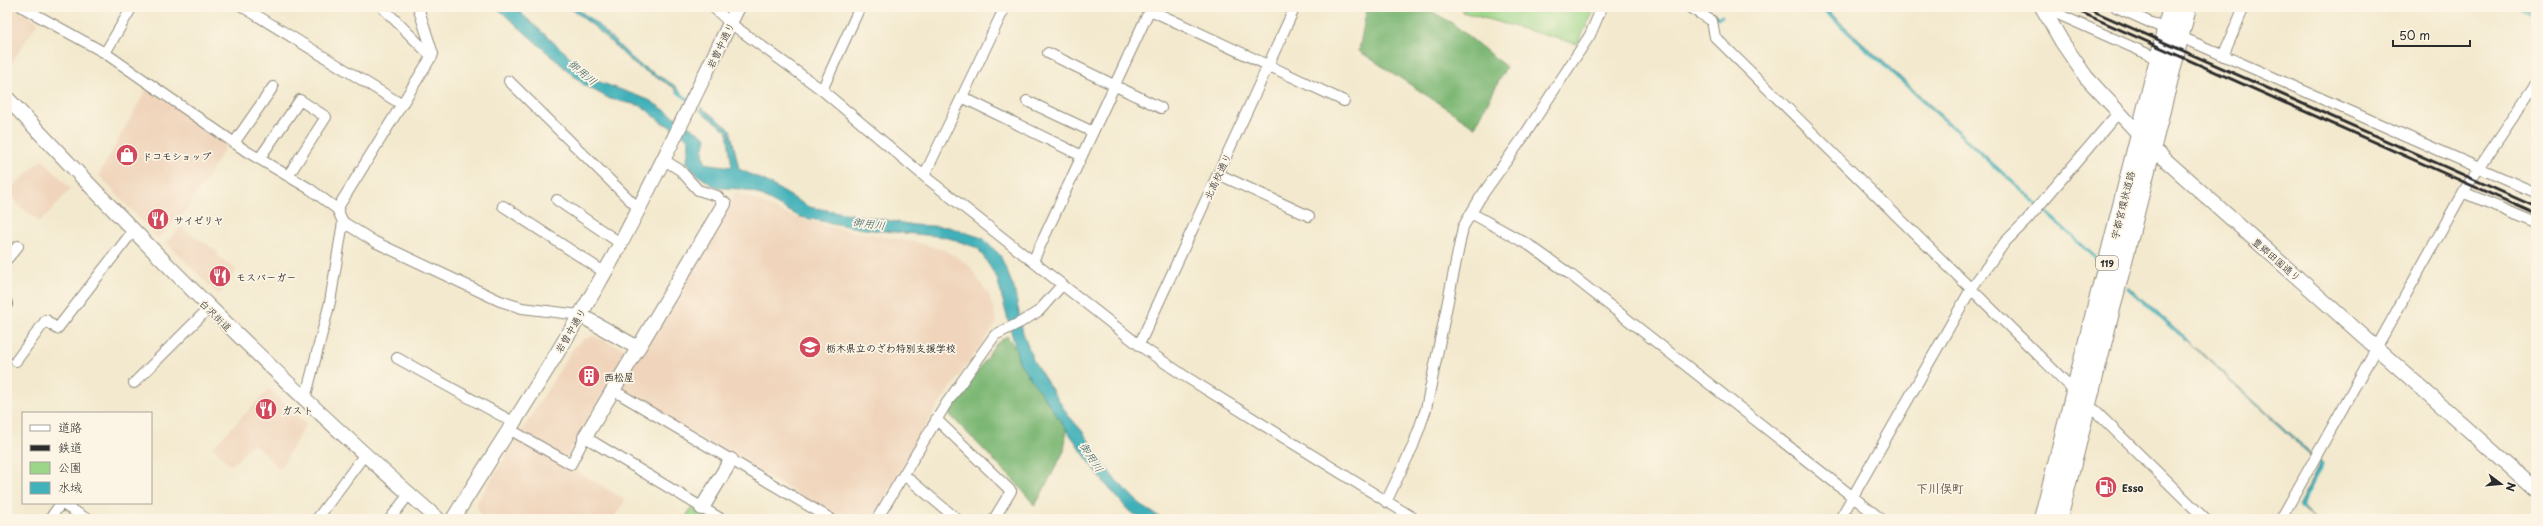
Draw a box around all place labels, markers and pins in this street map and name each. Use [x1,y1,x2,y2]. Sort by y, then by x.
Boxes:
shop icon: ドコモショップ [114,142,140,168]
place label: ドコモショップ [142,148,211,163]
restaurant icon: サイゼリヤ [145,206,171,232]
place label: サイゼリヤ [174,212,223,227]
restaurant icon: モスバーガー [207,263,233,289]
place label: モスバーガー [236,269,296,284]
school or university icon: 栃木県立のざわ特別支援学校 [797,334,823,360]
place label: 栃木県立のざわ特別支援学校 [826,340,956,355]
building icon: 西松屋 [576,363,602,389]
place label: 西松屋 [604,369,634,384]
restaurant icon: ガスト [253,396,279,422]
place label: ガスト [282,402,313,417]
fuel station icon: Esso [2093,474,2119,500]
place label: Esso [2122,480,2143,495]

